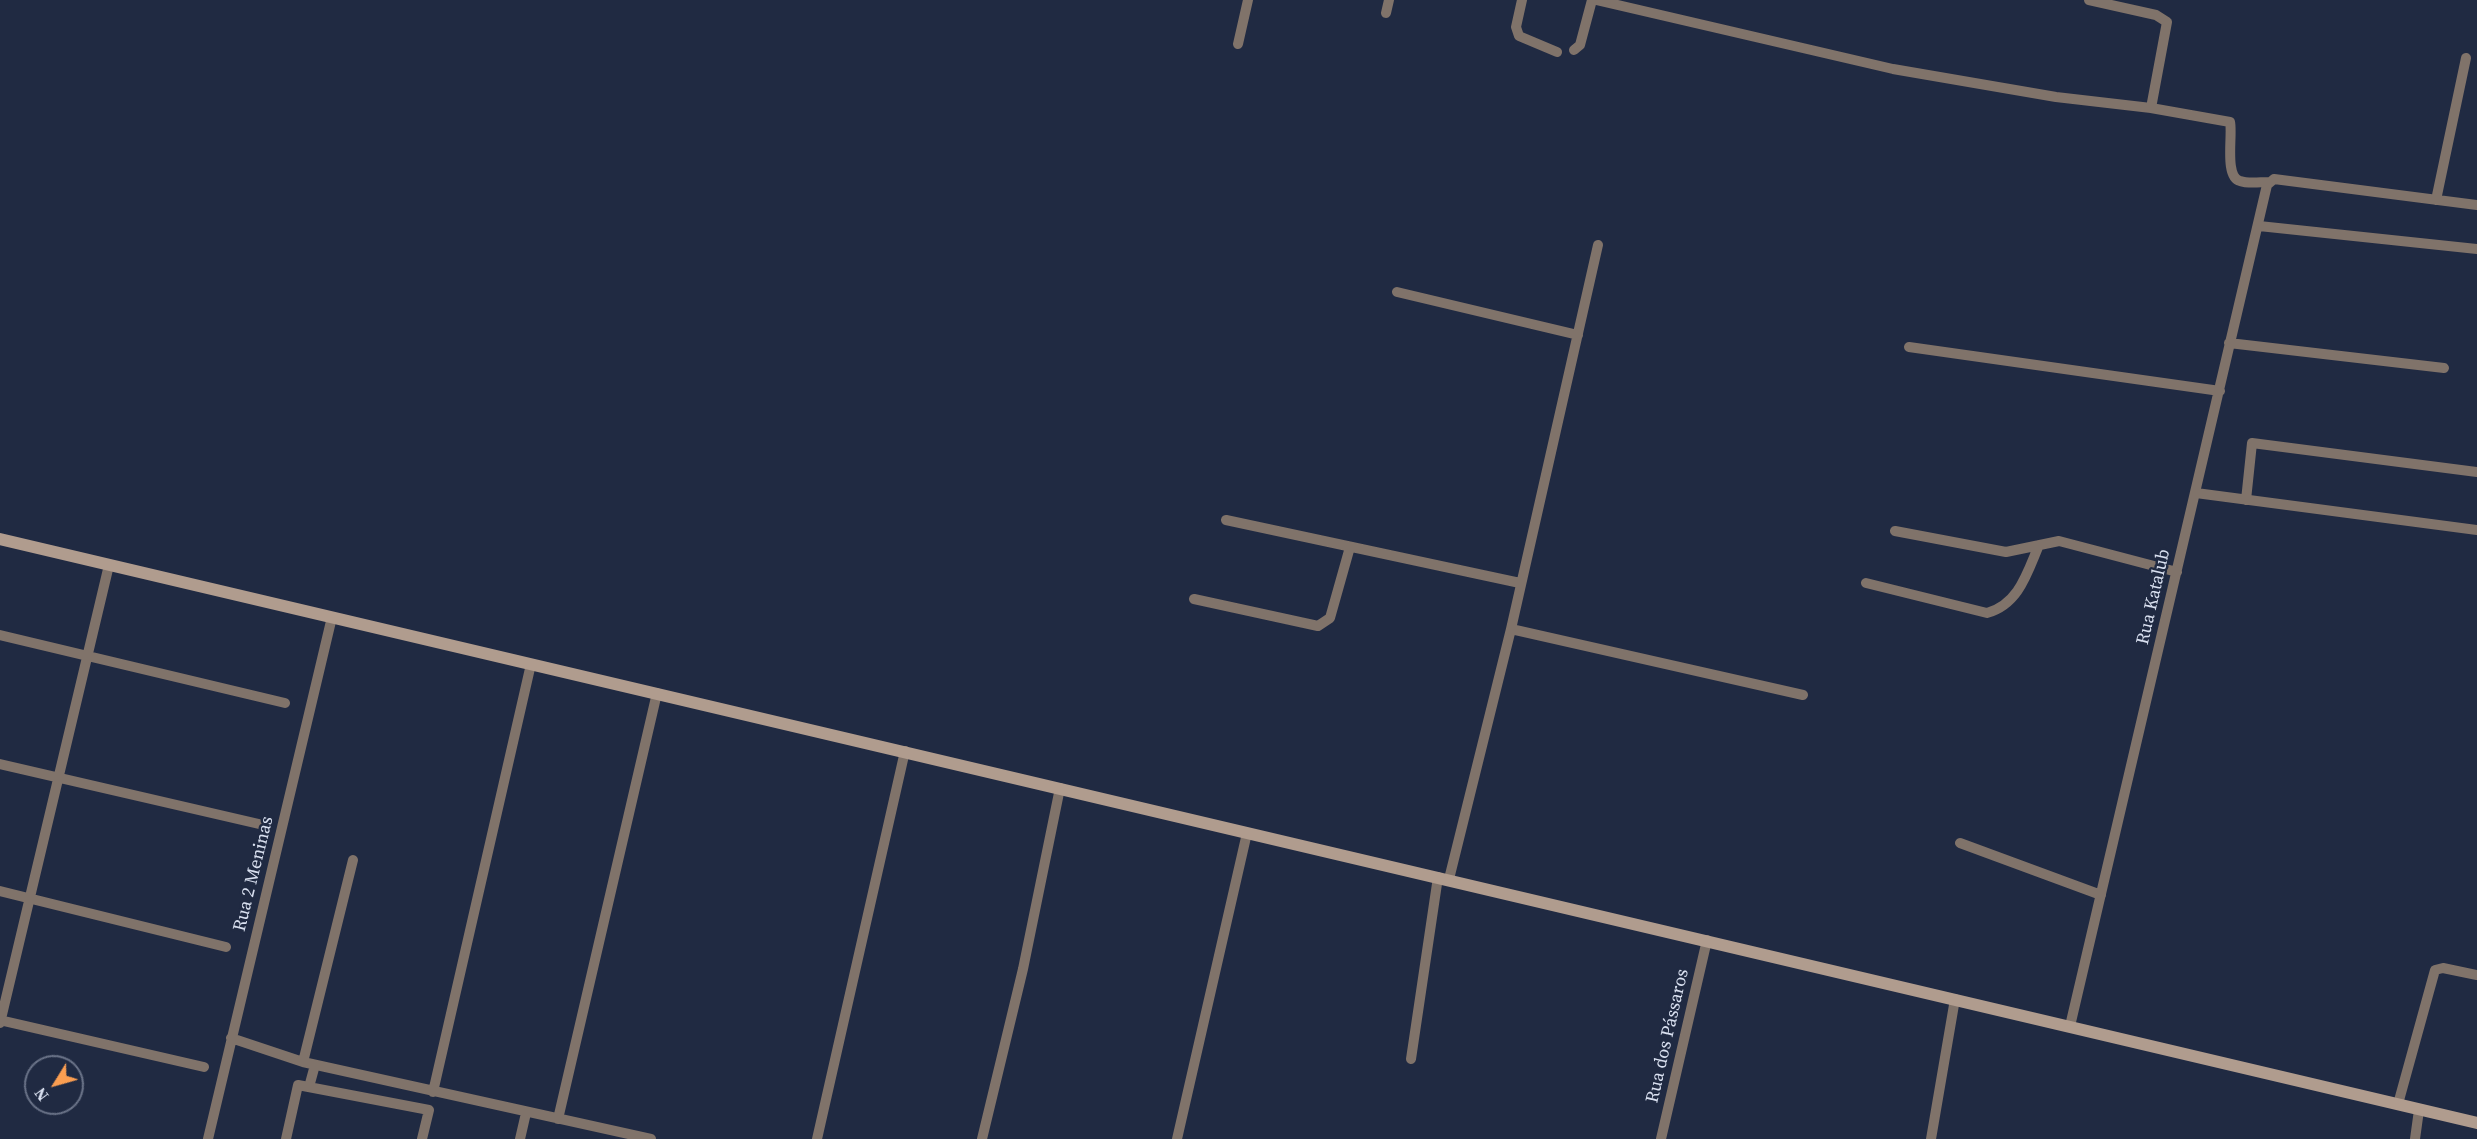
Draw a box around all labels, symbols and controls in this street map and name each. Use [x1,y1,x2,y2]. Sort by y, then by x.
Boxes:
street label: Rua Katalub [2133,547,2175,647]
street label: Rua 2 Meninas [229,814,279,934]
street label: Rua dos Pássaros [1642,967,1694,1105]
north arrow [24,1055,84,1115]
text: N [29,1083,54,1106]

